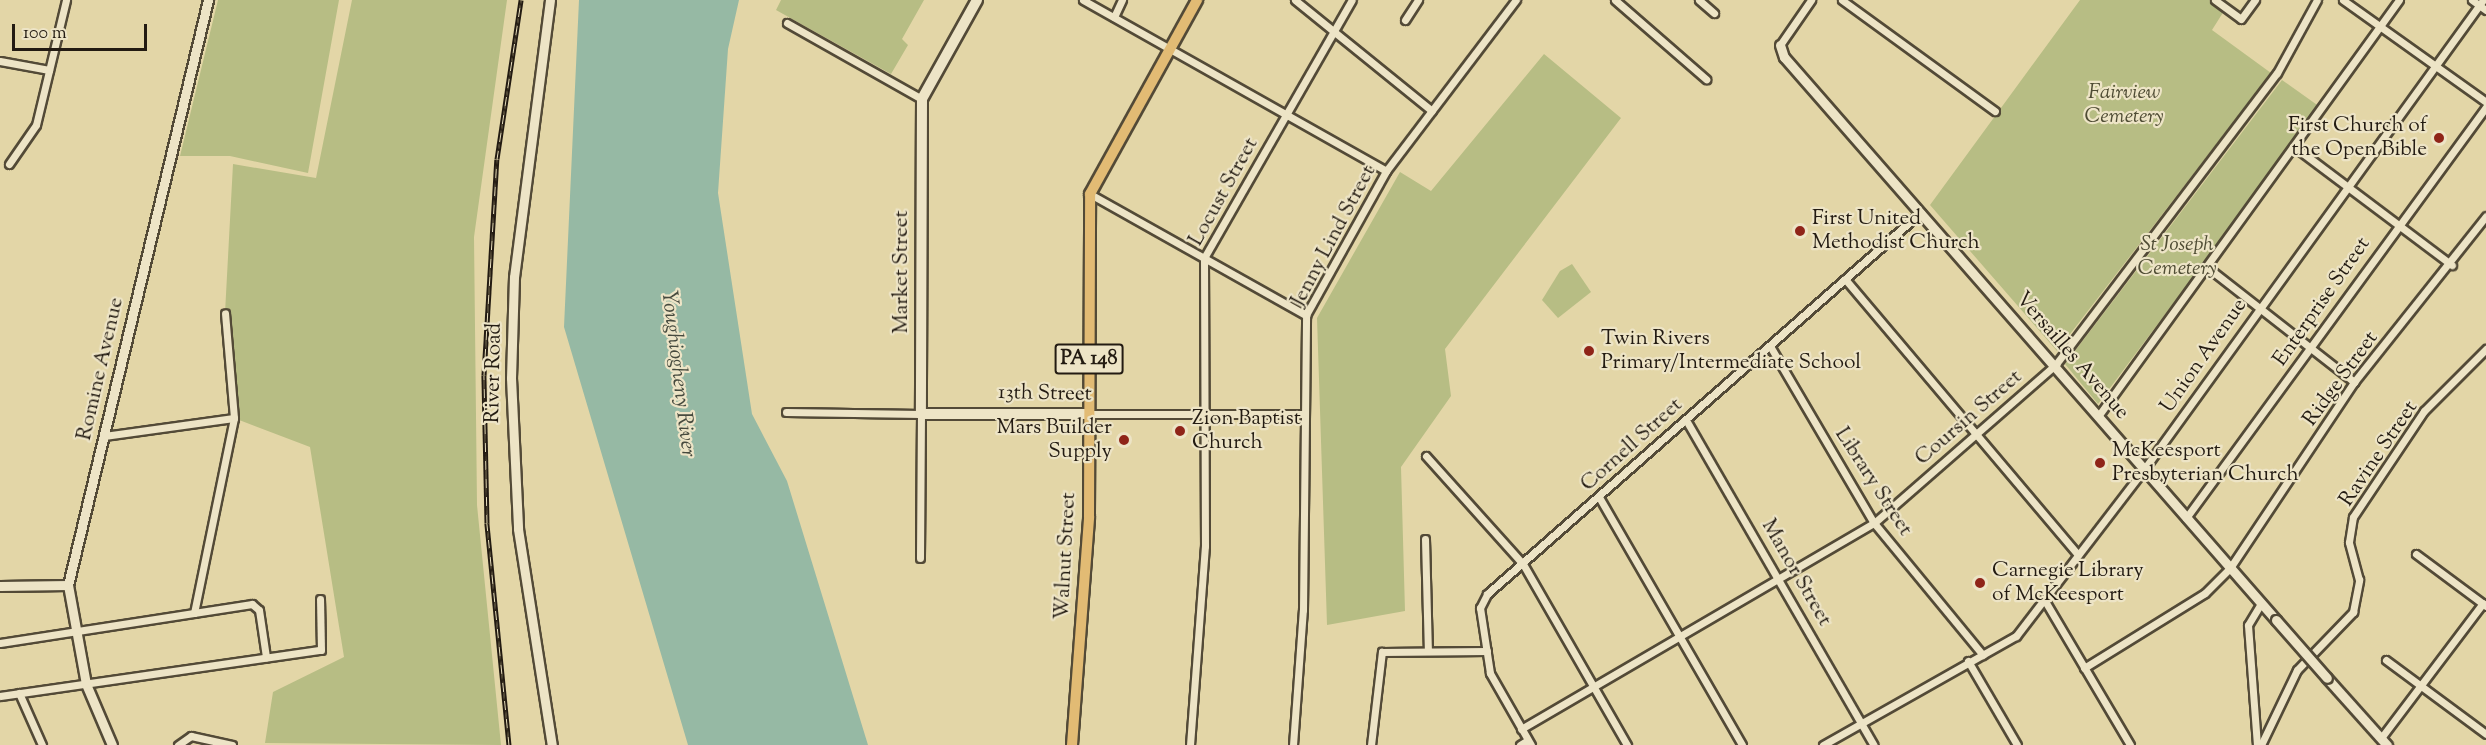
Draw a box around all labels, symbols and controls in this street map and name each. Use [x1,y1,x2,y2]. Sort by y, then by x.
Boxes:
scale bar [15,12,150,50]
text: 100 m [23,21,67,47]
park label: Fairview Cemetery [2085,80,2163,130]
place label: First Church of the Open Bible [2288,113,2427,163]
marker: First Church of the Open Bible [2432,131,2446,145]
street label: Locust Street [1184,133,1264,251]
street label: Jenny Lind Street [1286,161,1382,311]
place label: First United Methodist Church [1812,206,1980,256]
street label: Market Street [889,210,915,334]
marker: First United Methodist Church [1793,224,1807,238]
park label: St Joseph Cemetery [2138,232,2216,282]
street label: Enterprise Street [2268,233,2376,371]
street label: Versailles Avenue [2010,287,2134,425]
water label: Youghiogheny River [654,289,700,459]
street label: Union Avenue [2155,294,2253,418]
street label: Romine Avenue [72,295,130,443]
street label: River Road [481,322,507,424]
place label: Twin Rivers Primary/Intermediate School [1601,326,1861,376]
street label: Ridge Street [2298,327,2384,431]
road number: PA 148 [1054,342,1124,376]
marker: Twin Rivers Primary/Intermediate School [1582,344,1596,358]
street label: Coursin Street [1911,365,2027,471]
street label: 13th Street [998,381,1092,407]
street label: Cornell Street [1576,393,1688,497]
street label: Ravine Street [2334,396,2424,512]
place label: Zion Baptist Church [1192,406,1301,456]
place label: Mars Builder Supply [996,415,1112,465]
street label: Library Street [1829,423,1917,541]
marker: Zion Baptist Church [1173,424,1187,438]
marker: Mars Builder Supply [1117,433,1131,447]
place label: McKeesport Presbyterian Church [2112,438,2299,488]
marker: McKeesport Presbyterian Church [2093,456,2107,470]
street label: Walnut Street [1050,492,1082,620]
street label: Manor Street [1755,515,1837,631]
place label: Carnegie Library of McKeesport [1992,558,2144,608]
marker: Carnegie Library of McKeesport [1973,576,1987,590]

